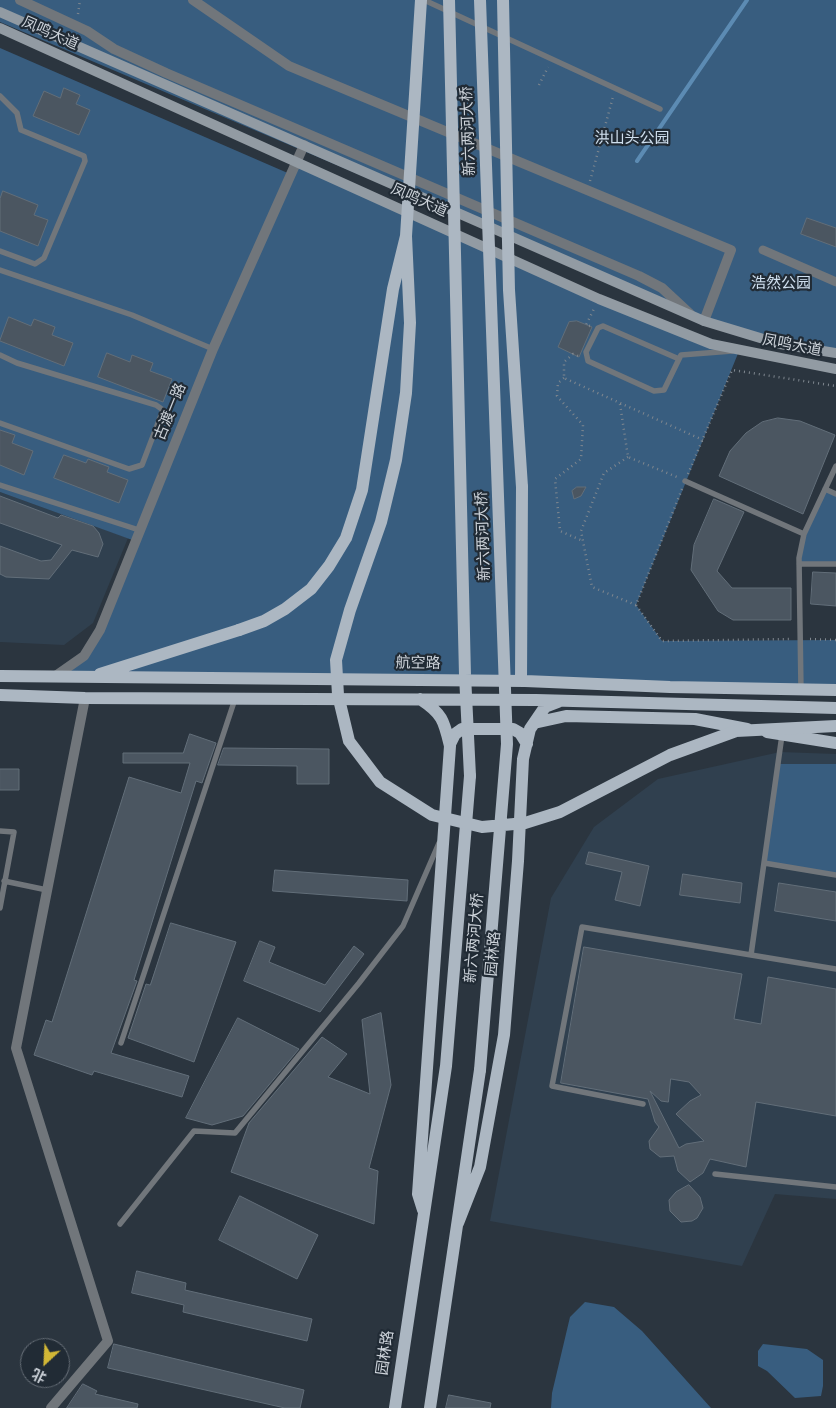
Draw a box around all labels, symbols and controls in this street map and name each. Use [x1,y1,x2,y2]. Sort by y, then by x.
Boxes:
street label: 凤鸣大道 [19,14,81,54]
street label: 新六两河大桥 [458,86,480,176]
park label: 洪山头公园 [595,130,669,148]
street label: 凤鸣大道 [388,181,450,221]
park label: 浩然公园 [751,275,811,293]
street label: 凤鸣大道 [761,331,823,361]
street label: 古渡一路 [151,381,191,443]
street label: 新六两河大桥 [473,491,495,581]
street label: 航空路 [395,655,441,673]
street label: 新六两河大桥 [462,892,488,984]
street label: 园林路 [483,931,505,977]
street label: 园林路 [374,1329,398,1377]
north arrow [20,1338,70,1388]
text: 北 [28,1364,50,1389]

